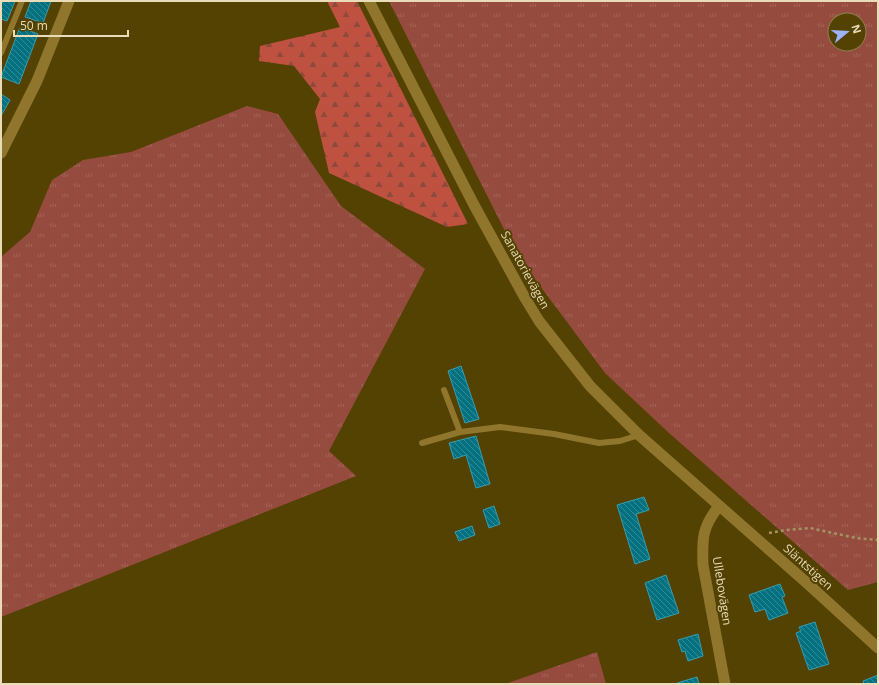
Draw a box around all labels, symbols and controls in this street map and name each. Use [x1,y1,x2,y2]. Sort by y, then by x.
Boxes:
scale bar [14,12,128,38]
north arrow [827,12,867,52]
text: 50 m [20,17,48,34]
text: N [848,22,866,35]
street label: Sanatorievägen [497,228,554,312]
street label: Släntstigen [780,540,837,594]
street label: Ullebovägen [709,555,736,627]

